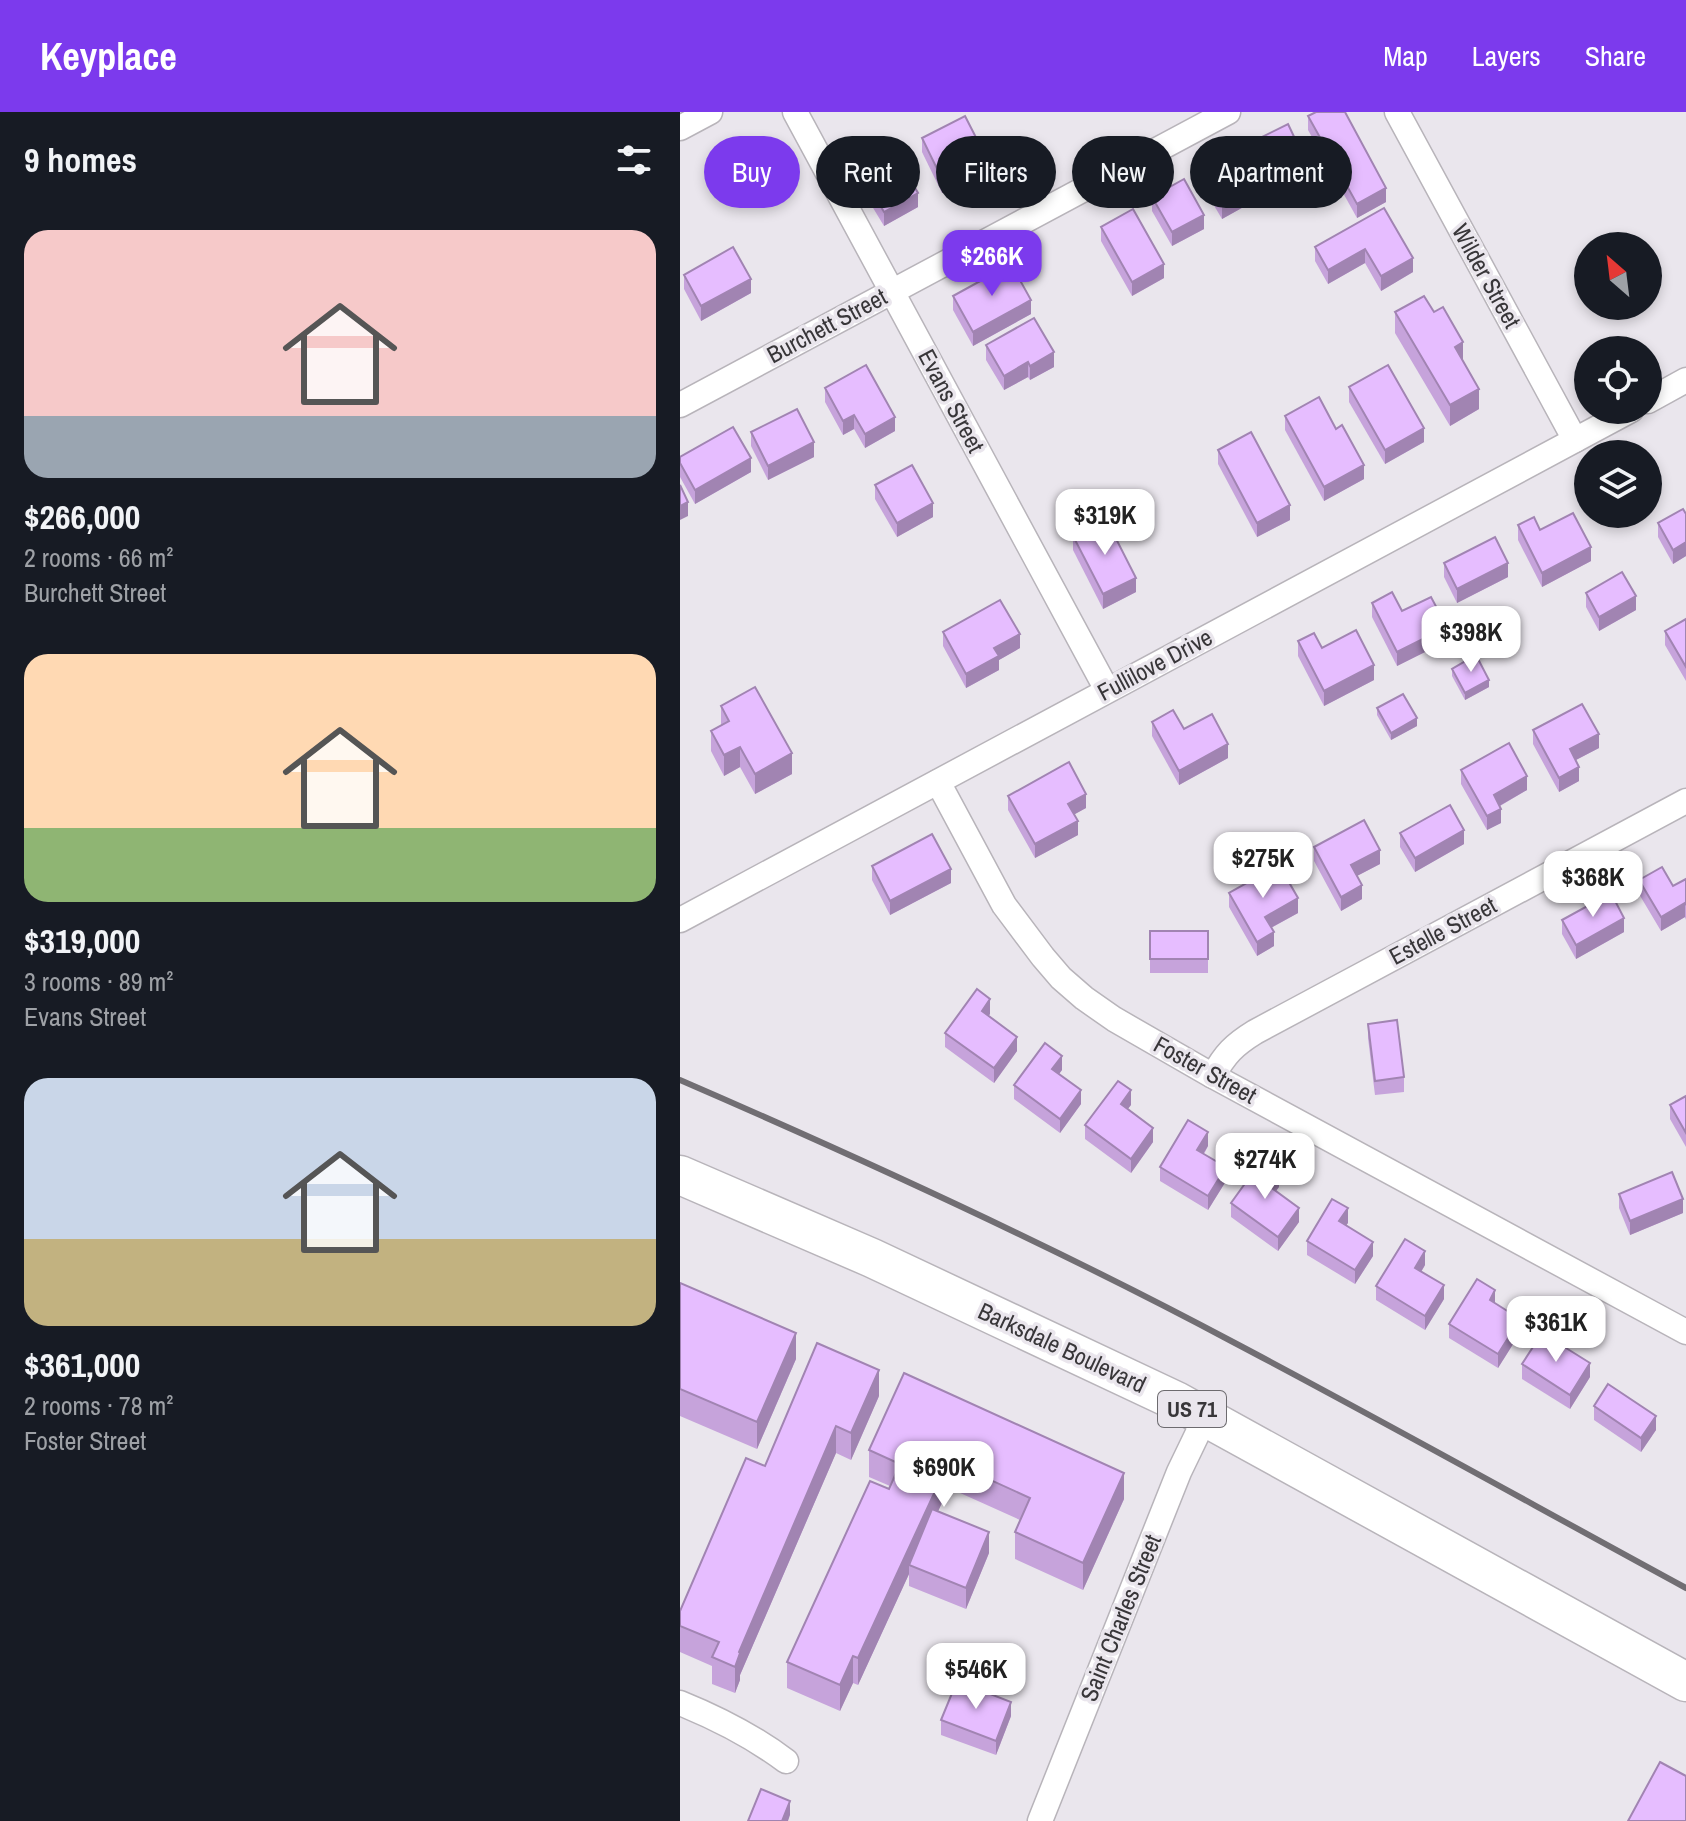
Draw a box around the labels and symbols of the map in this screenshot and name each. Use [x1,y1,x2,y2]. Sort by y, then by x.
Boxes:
street label: Wilder Street [1445,218,1529,334]
pin: $266K [936,230,1048,298]
north arrow [1574,232,1662,320]
street label: Burchett Street [761,280,892,370]
street label: Evans Street [911,343,993,458]
pin: $319K [1049,489,1161,557]
pin: $398K [1415,606,1527,674]
street label: Fullilove Drive [1091,620,1218,708]
pin: $275K [1207,832,1319,900]
pin: $368K [1537,851,1649,919]
street label: Estelle Street [1383,888,1502,972]
street label: Foster Street [1148,1028,1263,1111]
pin: $274K [1209,1133,1321,1201]
street label: Barksdale Boulevard [973,1294,1151,1400]
pin: $361K [1500,1296,1612,1364]
road number: US 71 [1158,1391,1226,1427]
pin: $690K [888,1441,1000,1509]
street label: Saint Charles Street [1072,1529,1168,1706]
pin: $546K [920,1643,1032,1711]

